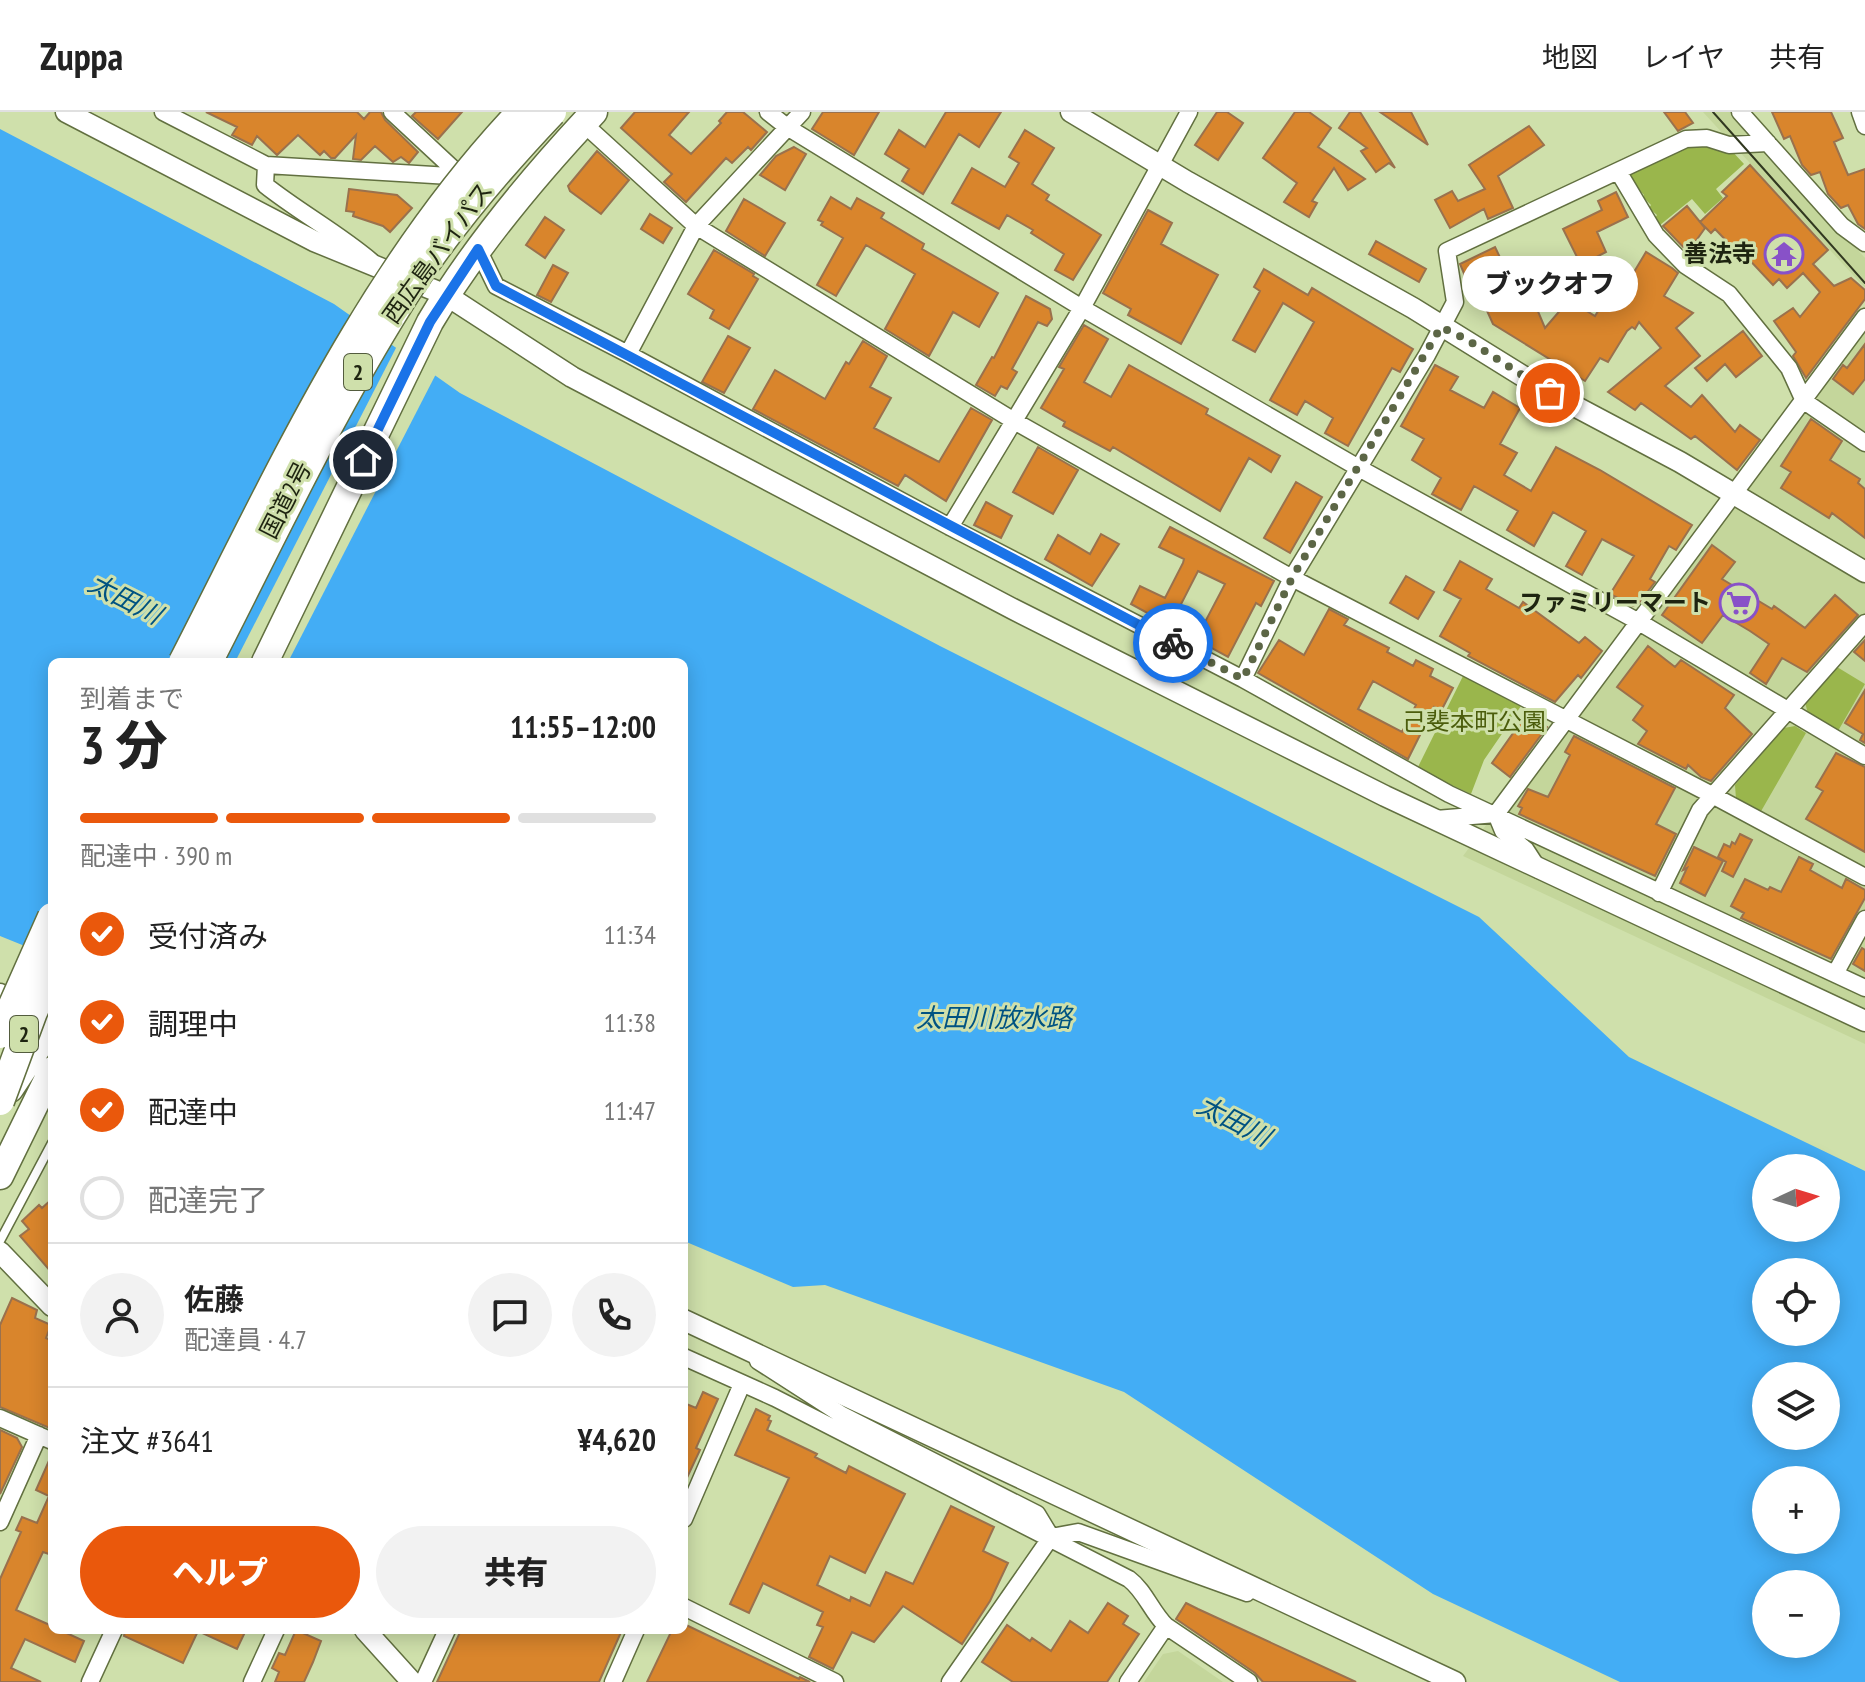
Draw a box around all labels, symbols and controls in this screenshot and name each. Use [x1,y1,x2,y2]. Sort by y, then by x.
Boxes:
text: Zuppa [40,31,123,80]
text: 地図 [1542,38,1598,75]
text: レイヤ [1642,38,1725,75]
text: 共有 [1769,38,1825,75]
street label: 西広島バイパス [376,176,499,330]
temple icon: 善法寺 [1763,233,1805,275]
place label: 善法寺 [1684,238,1756,269]
callout: ブックオフ [1462,257,1638,313]
text: ブックオフ [1485,267,1615,300]
road number: 2 [344,354,372,390]
pin [1516,359,1584,427]
icon: bag [1528,371,1572,415]
pin [329,426,397,494]
icon: home [341,438,385,482]
street label: 国道2号 [253,456,318,544]
water label: 太田川 [83,566,170,632]
supermarket icon: ファミリーマート [1718,582,1760,624]
place label: ファミリーマート [1519,587,1711,618]
courier [1133,603,1213,683]
icon: bike [1151,621,1195,665]
text: 到着まで [80,682,184,715]
park label: 己斐本町公園 [1402,706,1546,737]
text: 11:55–12:00 [510,707,656,746]
text: 3 分 [80,711,168,778]
text: 配達中 · 390 m [80,839,232,872]
icon: check [80,912,124,956]
text: 受付済み [148,916,268,955]
text: 11:34 [604,918,656,951]
icon: check [80,1000,124,1044]
water label: 太田川放水路 [916,1001,1074,1034]
text: 調理中 [148,1004,238,1043]
text: 11:38 [604,1006,656,1039]
road number: 2 [10,1016,38,1052]
icon: check [80,1088,124,1132]
water label: 太田川 [1192,1088,1279,1154]
text: 配達中 [148,1092,238,1131]
text: 11:47 [604,1094,656,1127]
north arrow [1752,1154,1840,1242]
map controls [1752,1154,1840,1658]
text: 配達完了 [148,1180,268,1219]
button: locate [1752,1258,1840,1346]
button: person [80,1273,164,1357]
button: chat [468,1273,552,1357]
button: phone [572,1273,656,1357]
text: 佐藤 [184,1279,244,1318]
text: 配達員 · 4.7 [184,1323,307,1356]
button: layers [1752,1362,1840,1450]
text: ¥4,620 [578,1420,656,1459]
text: 注文 #3641 [80,1421,214,1460]
button: + [1752,1466,1840,1554]
button: ヘルプ [80,1526,360,1618]
button: 共有 [376,1526,656,1618]
button: − [1752,1570,1840,1658]

